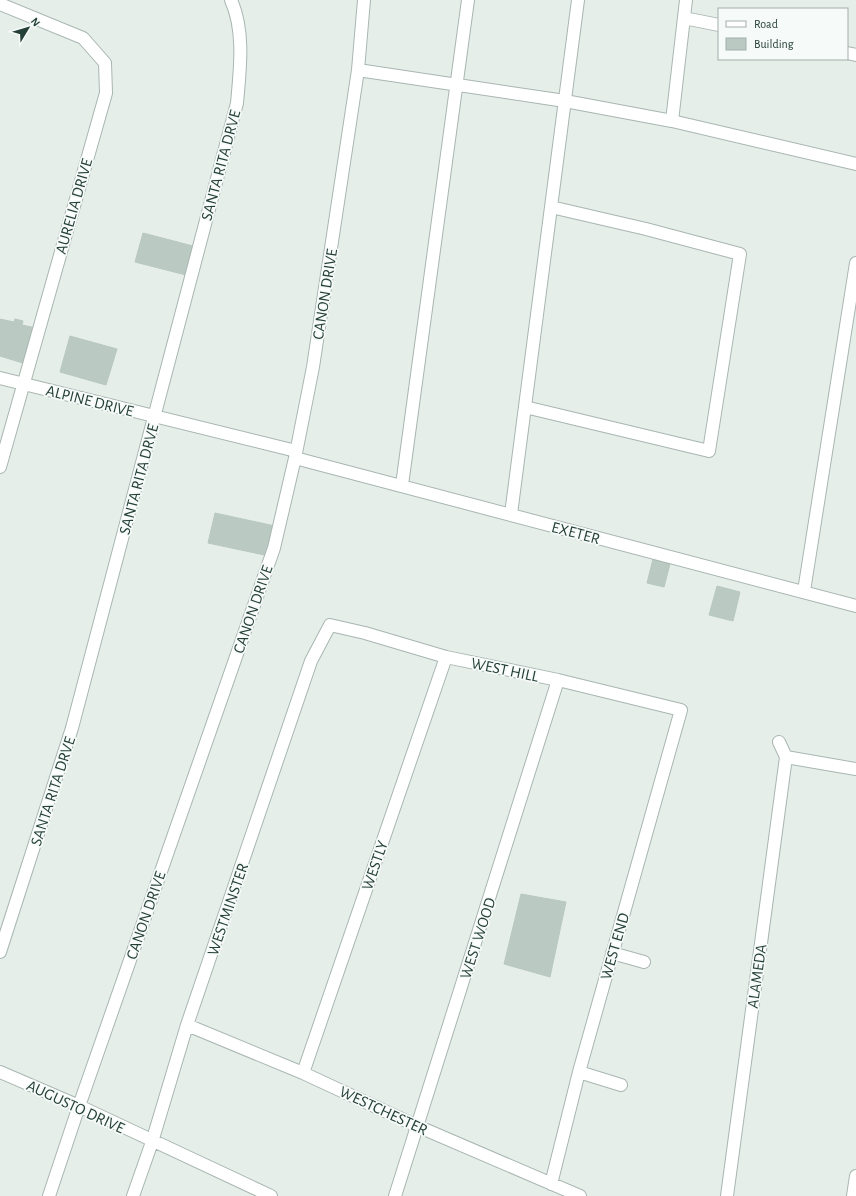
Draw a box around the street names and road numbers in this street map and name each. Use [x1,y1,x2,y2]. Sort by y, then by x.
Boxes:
street label: SANTA RITA DRVE [199,108,243,222]
street label: AURELIA DRIVE [53,157,95,256]
street label: CANON DRIVE [310,247,340,341]
street label: ALPINE DRIVE [44,382,136,420]
street label: SANTA RITA DRVE [117,422,161,536]
street label: EXETER [550,519,602,547]
street label: CANON DRIVE [230,563,276,655]
street label: WEST HILL [470,655,540,685]
street label: SANTA RITA DRVE [28,734,78,848]
street label: WESTLY [359,838,391,892]
street label: WESTMINSTER [205,861,251,958]
street label: CANON DRIVE [123,869,169,961]
street label: WEST WOOD [457,896,499,981]
street label: WEST END [598,911,632,982]
street label: ALAMEDA [745,943,769,1009]
street label: AUGUSTO DRIVE [24,1077,127,1137]
street label: WESTCHESTER [337,1084,430,1138]

